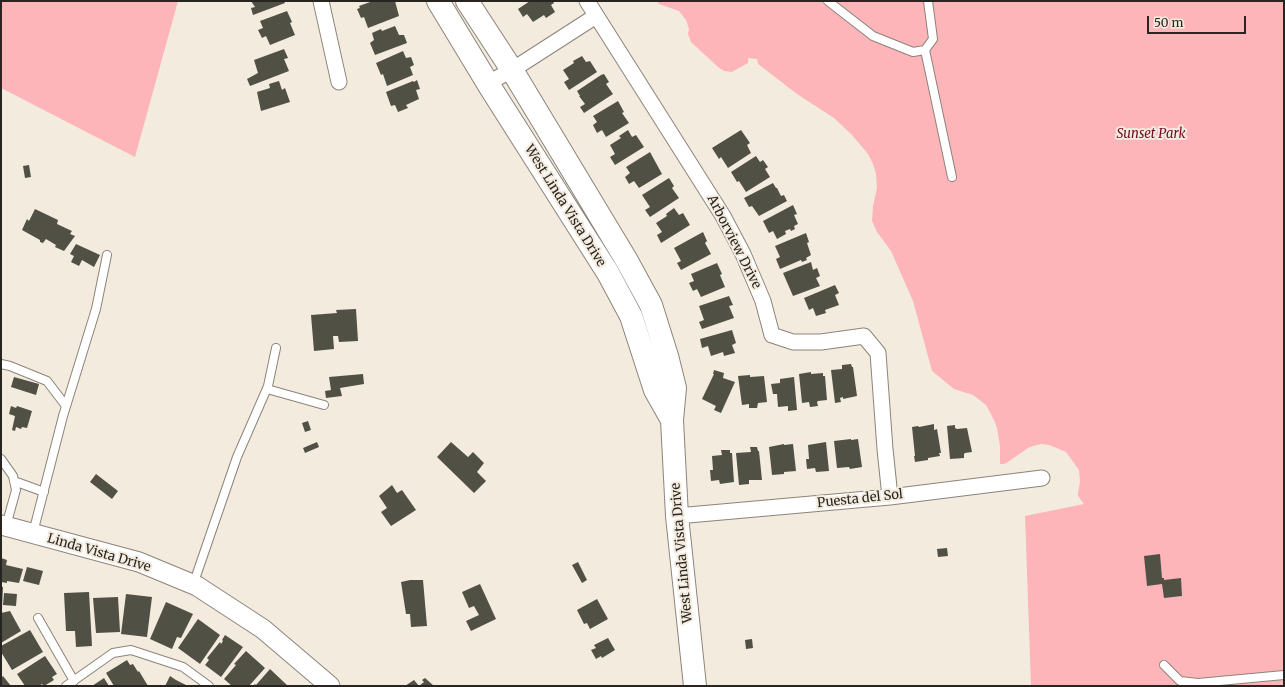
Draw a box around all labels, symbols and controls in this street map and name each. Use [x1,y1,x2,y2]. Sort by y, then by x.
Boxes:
scale bar [1149,8,1248,34]
text: 50 m [1154,15,1183,30]
park label: Sunset Park [1117,126,1185,142]
street label: West Linda Vista Drive [521,142,609,270]
street label: Arborview Drive [704,193,764,291]
street label: West Linda Vista Drive [668,482,696,624]
street label: Puesta del Sol [816,487,904,511]
street label: Linda Vista Drive [45,531,153,575]

